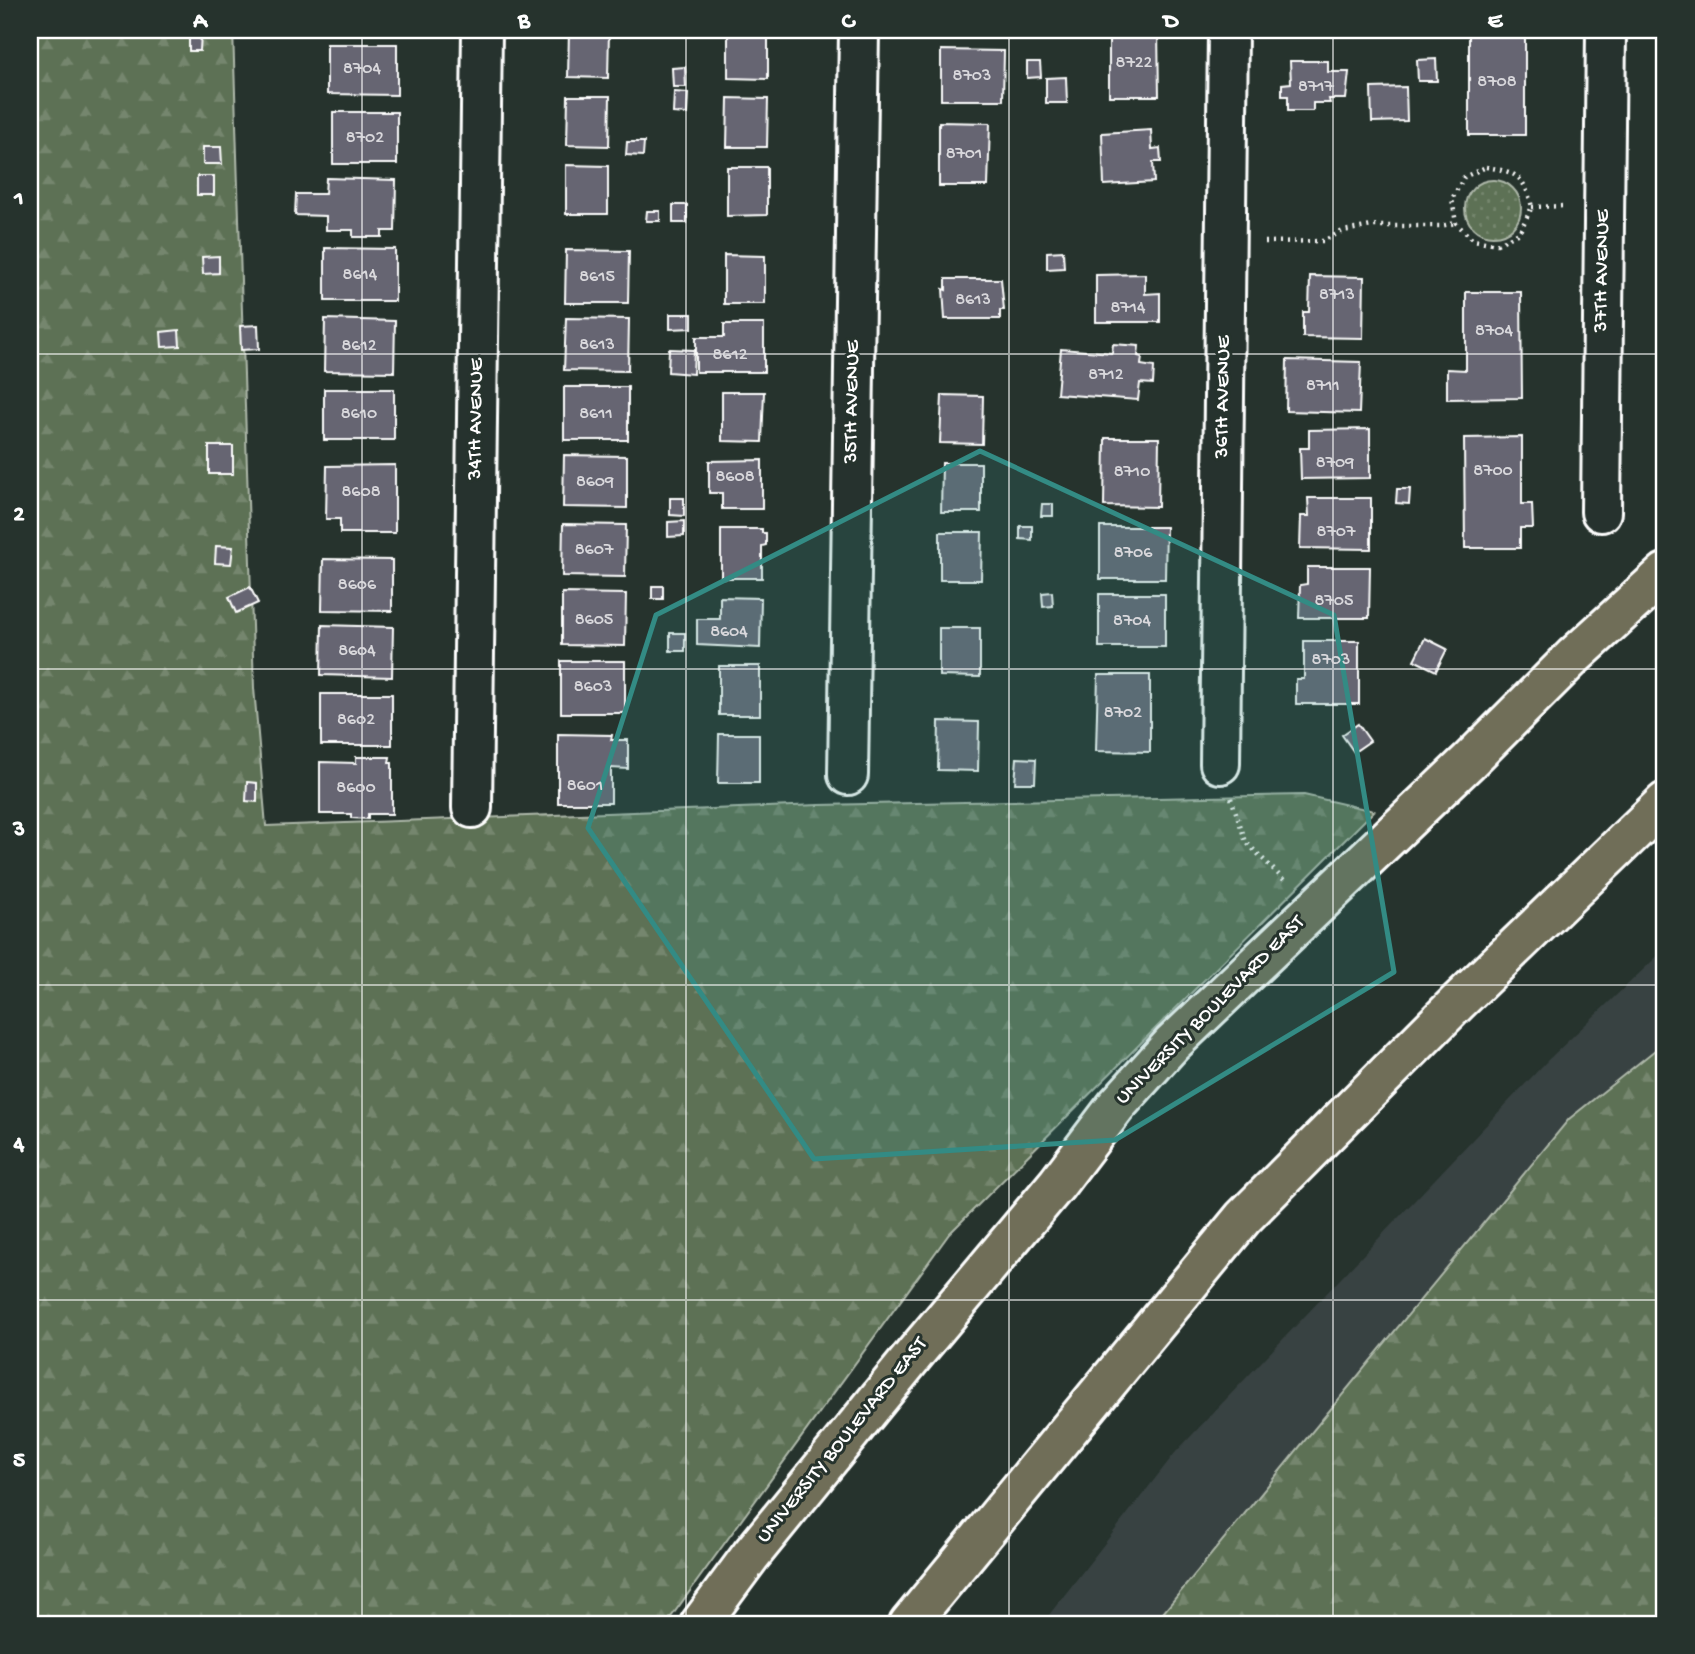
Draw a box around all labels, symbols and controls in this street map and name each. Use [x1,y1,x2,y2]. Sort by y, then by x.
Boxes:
text: A [192,9,208,36]
text: B [517,9,531,36]
text: C [842,9,857,36]
text: D [1162,9,1180,36]
text: E [1488,9,1504,36]
house number: 8722 [1116,53,1153,74]
house number: 8704 [343,59,381,80]
house number: 8703 [953,66,991,87]
house number: 8708 [1477,72,1517,93]
house number: 8717 [1298,77,1335,98]
house number: 8702 [346,128,384,149]
house number: 8701 [946,144,982,165]
text: 1 [13,186,24,213]
street label: 37TH AVENUE [1589,208,1617,334]
house number: 8614 [343,265,378,286]
house number: 8615 [579,267,615,288]
house number: 8713 [1319,285,1355,306]
house number: 8613 [955,290,991,311]
house number: 8714 [1110,298,1146,319]
house number: 8704 [1475,321,1513,342]
house number: 8613 [579,335,615,356]
street label: 36TH AVENUE [1210,335,1238,460]
house number: 8612 [341,336,377,357]
street label: 35TH AVENUE [839,339,867,465]
house number: 8612 [712,345,748,366]
street label: 34TH AVENUE [463,357,491,481]
house number: 8712 [1088,365,1124,386]
house number: 8711 [1306,376,1340,397]
house number: 8610 [341,404,377,425]
house number: 8611 [579,404,613,425]
house number: 8709 [1316,453,1354,474]
house number: 8700 [1473,461,1513,482]
house number: 8710 [1114,462,1150,483]
house number: 8608 [715,467,755,488]
house number: 8609 [576,472,614,493]
house number: 8608 [341,482,381,503]
text: 2 [13,502,25,529]
house number: 8707 [1317,522,1356,543]
house number: 8607 [575,540,614,561]
house number: 8706 [1114,543,1153,564]
house number: 8606 [338,575,377,596]
house number: 8705 [1315,591,1353,612]
house number: 8605 [575,610,613,631]
house number: 8704 [1113,611,1151,632]
house number: 8604 [710,622,748,643]
house number: 8604 [338,641,376,662]
house number: 8703 [1312,650,1350,671]
house number: 8603 [574,677,612,698]
house number: 8702 [1104,703,1142,724]
house number: 8602 [337,710,375,731]
house number: 8601 [567,776,603,797]
house number: 8600 [336,778,376,799]
text: 3 [12,817,25,844]
street label: UNIVERSITY BOULEVARD EAST [1111,910,1312,1111]
text: 4 [13,1132,25,1159]
street label: UNIVERSITY BOULEVARD EAST [752,1332,934,1549]
text: 5 [13,1448,25,1475]

